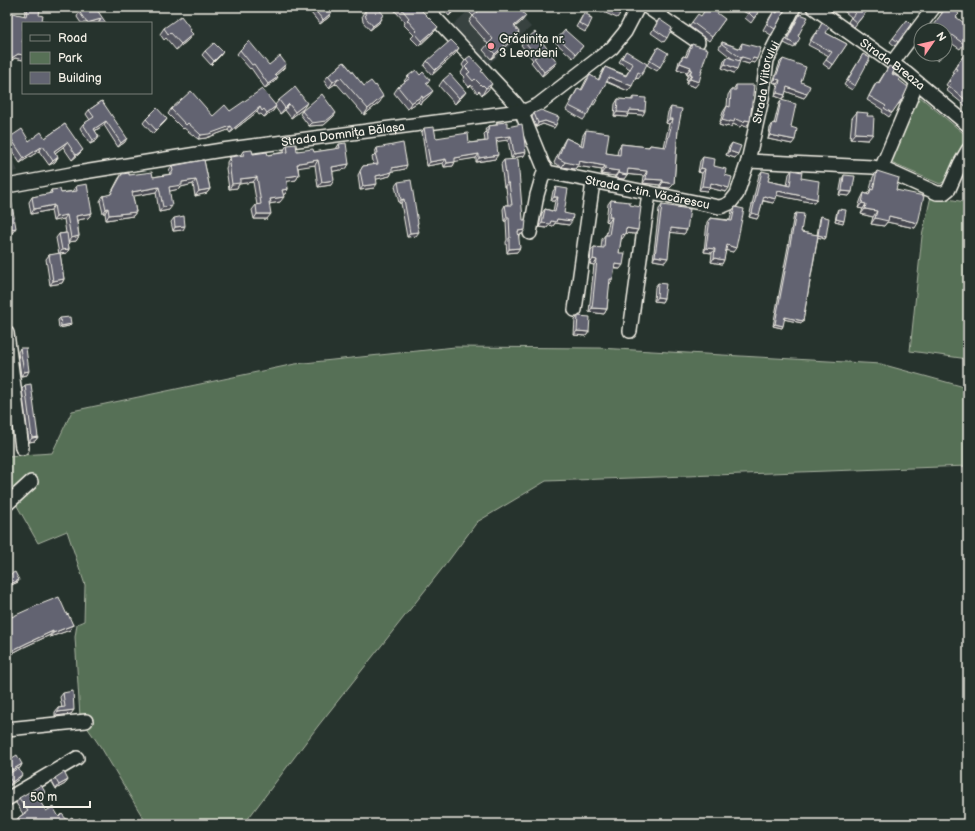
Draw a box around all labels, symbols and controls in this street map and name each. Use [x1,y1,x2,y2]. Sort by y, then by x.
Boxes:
legend [22,22,152,94]
north arrow [913,22,953,62]
text: N [933,30,949,44]
text: Road [58,31,87,46]
place label: Grădinița nr. 3 Leordeni [499,32,565,61]
street label: Strada Breaza [857,36,928,94]
street label: Strada Viitorului [750,38,784,125]
marker: Grădinița nr. 3 Leordeni [486,41,496,51]
text: Park [58,51,82,66]
text: Building [58,71,102,86]
street label: Strada Domnița Bălașa [280,119,406,150]
street label: Strada C-tin. Văcărescu [584,173,711,213]
scale bar [24,783,90,809]
text: 50 m [30,790,57,805]

